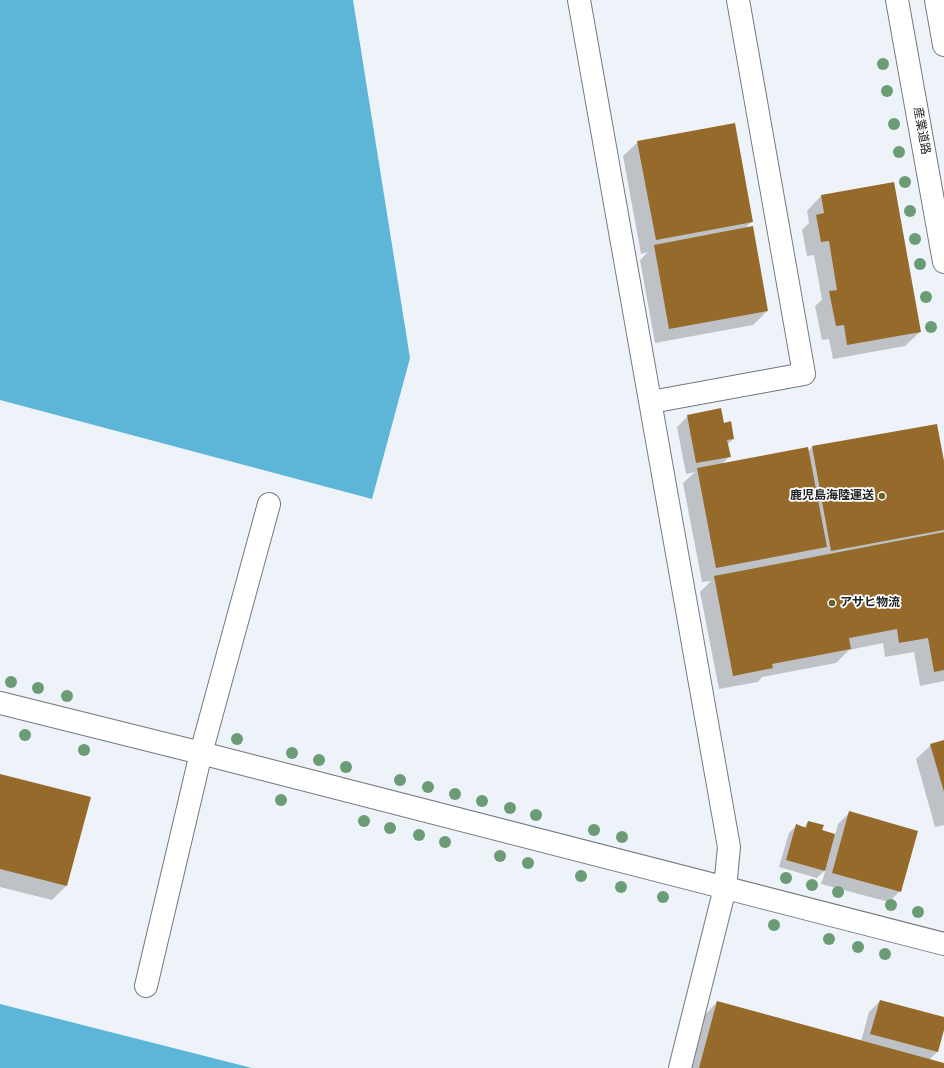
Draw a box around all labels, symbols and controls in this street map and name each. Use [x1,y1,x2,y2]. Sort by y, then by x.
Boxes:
street label: 産業道路 [910,106,932,156]
place label: 鹿児島海陸運送 [790,489,874,503]
marker: 鹿児島海陸運送 [877,491,887,501]
place label: アサヒ物流 [840,596,900,610]
marker: アサヒ物流 [827,598,837,608]

